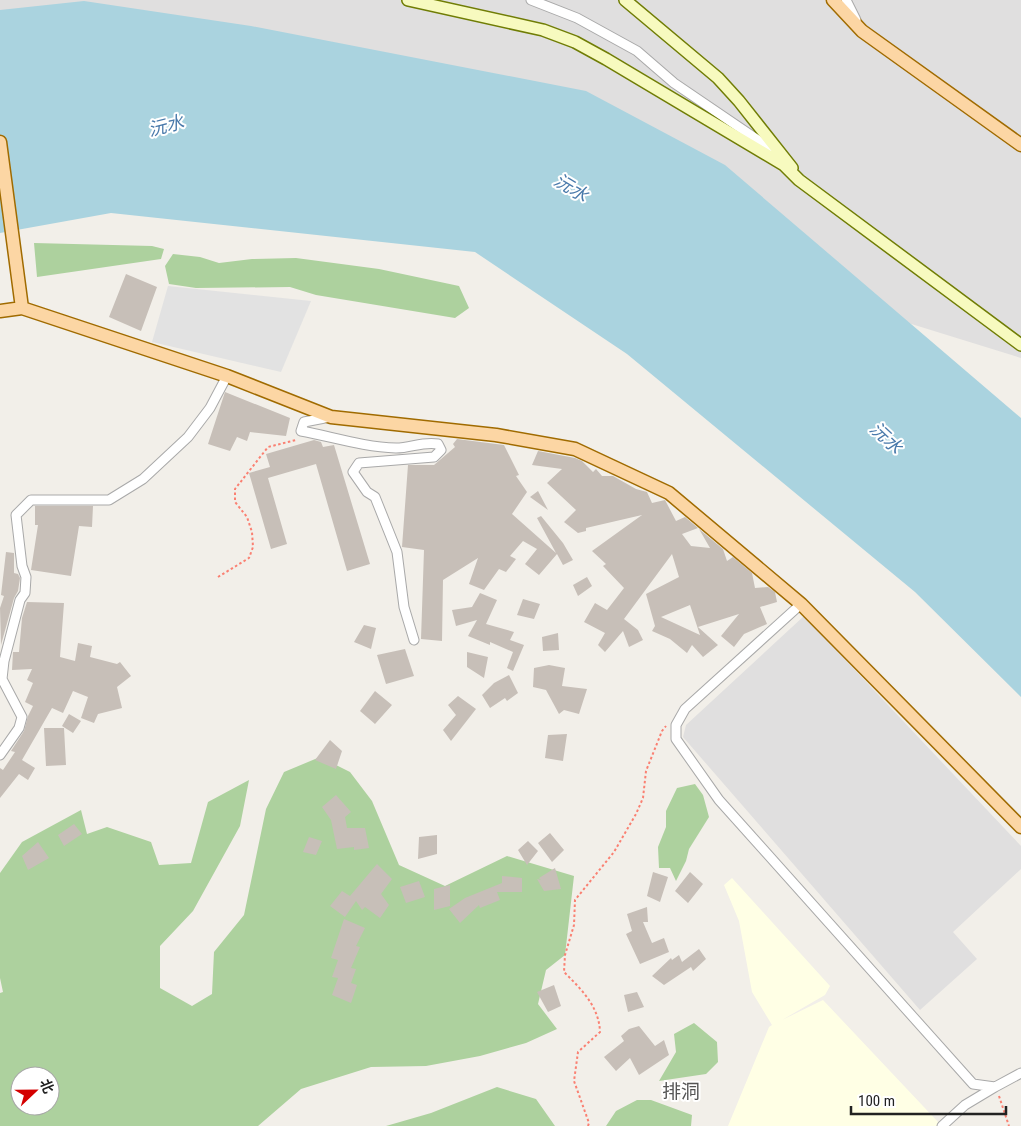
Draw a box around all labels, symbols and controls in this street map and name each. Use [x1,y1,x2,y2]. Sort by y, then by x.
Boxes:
water label: 沅水 [146,111,187,140]
water label: 沅水 [550,169,593,206]
water label: 沅水 [866,418,907,458]
north arrow [10,1066,60,1116]
text: 北 [37,1077,57,1096]
district label: 排洞 [662,1080,700,1103]
scale bar [851,1084,1006,1116]
text: 100 m [858,1092,895,1110]

